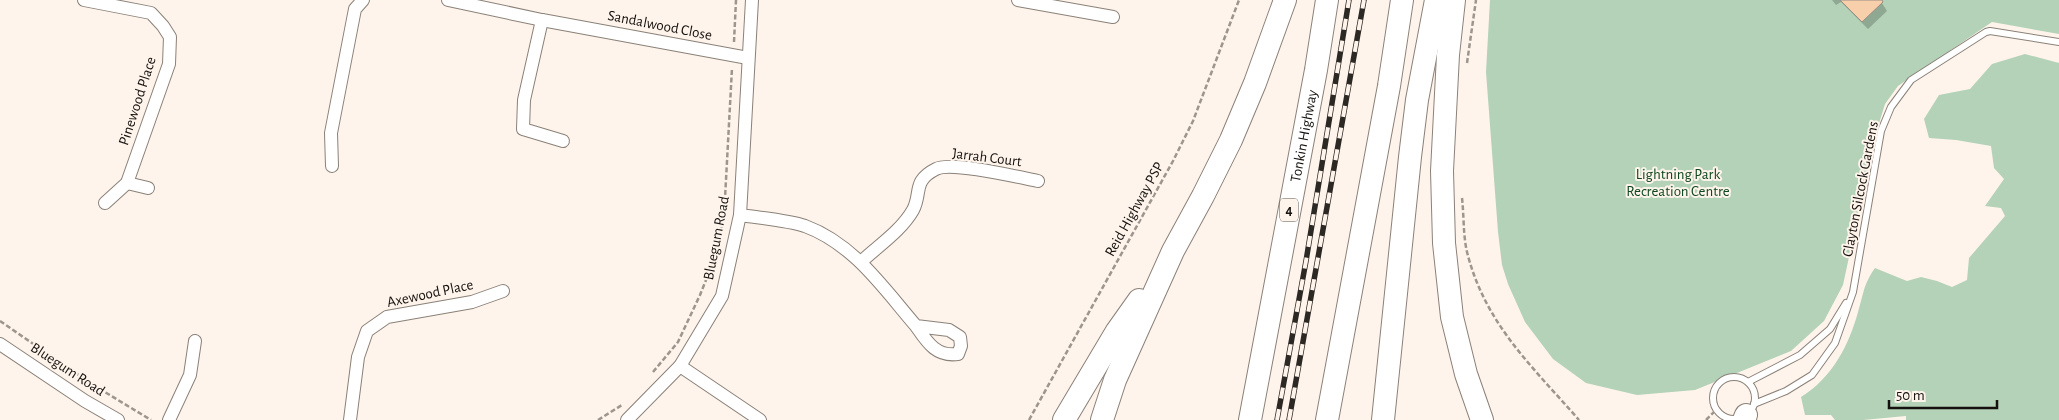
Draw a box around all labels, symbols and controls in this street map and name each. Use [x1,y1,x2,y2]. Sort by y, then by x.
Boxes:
street label: Sandalwood Close [606,8,713,43]
street label: Pinewood Place [116,55,159,147]
street label: Tonkin Highway [1288,88,1320,184]
street label: Clayton Silcock Gardens [1840,120,1881,258]
street label: Jarrah Court [951,146,1023,169]
street label: Reid Highway PSP [1102,159,1167,259]
park label: Lightning Park Recreation Centre [1626,167,1730,199]
street label: Bluegum Road [701,195,732,281]
road number: 4 [1280,198,1298,222]
street label: Axewood Place [386,277,475,310]
street label: Bluegum Road [28,340,108,399]
scale bar [1889,378,1996,410]
text: 50 m [1896,388,1925,403]

